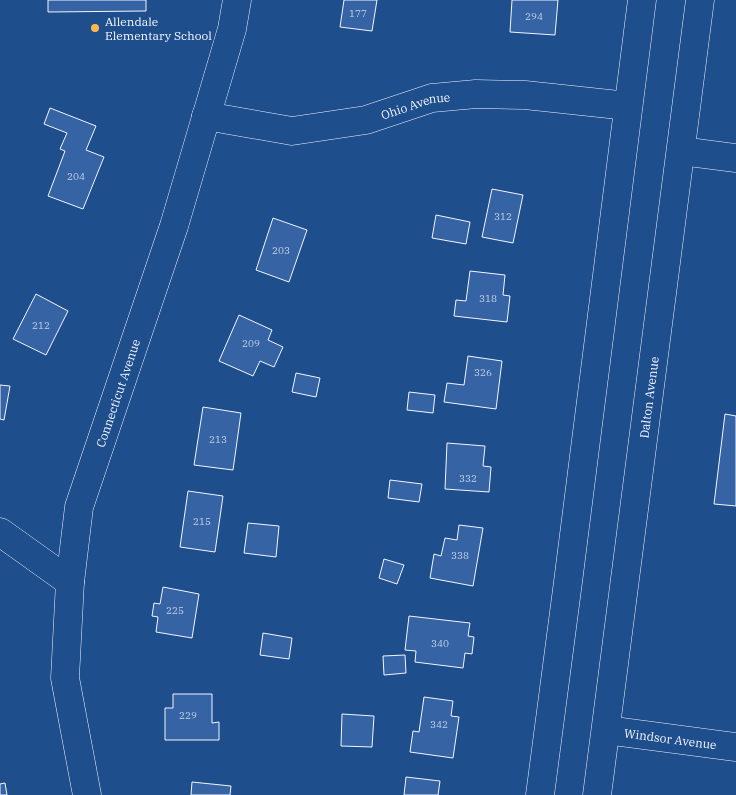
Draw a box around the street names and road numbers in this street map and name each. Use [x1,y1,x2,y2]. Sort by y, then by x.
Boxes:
street label: Ohio Avenue [379,89,451,122]
street label: Connecticut Avenue [92,337,143,449]
street label: Dalton Avenue [636,356,661,439]
street label: Windsor Avenue [623,725,718,752]

